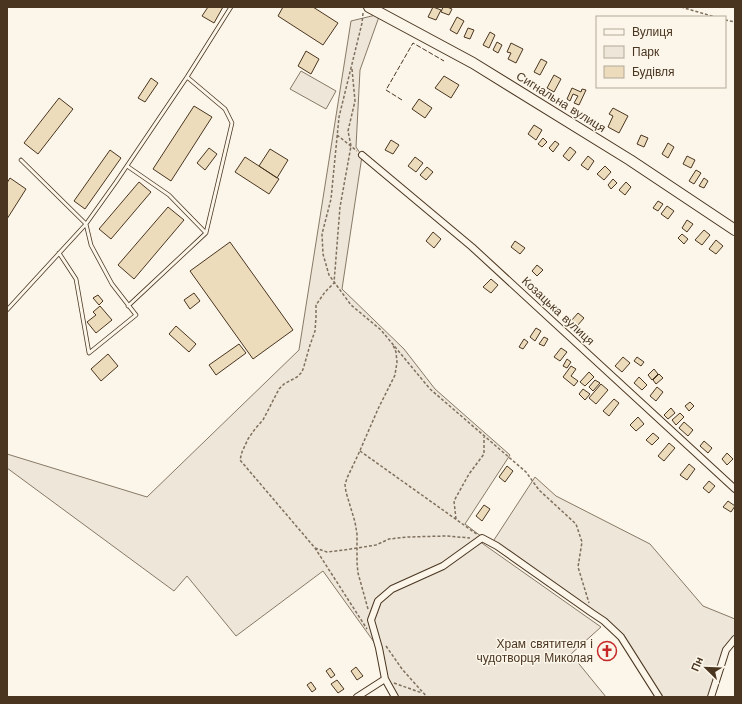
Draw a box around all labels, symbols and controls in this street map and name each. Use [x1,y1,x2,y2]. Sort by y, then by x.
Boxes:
legend [596,16,726,88]
text: Вулиця [632,25,673,39]
text: Парк [632,45,660,59]
text: Будівля [632,65,674,79]
street label: Сигнальна вулиця [514,69,608,135]
street label: Козацька вулиця [519,274,597,348]
place label: Храм святителя і чудотворця Миколая [477,637,593,665]
church icon: Храм святителя і чудотворця Миколая [596,640,618,662]
north arrow [686,648,726,688]
text: Пн [688,655,706,674]

